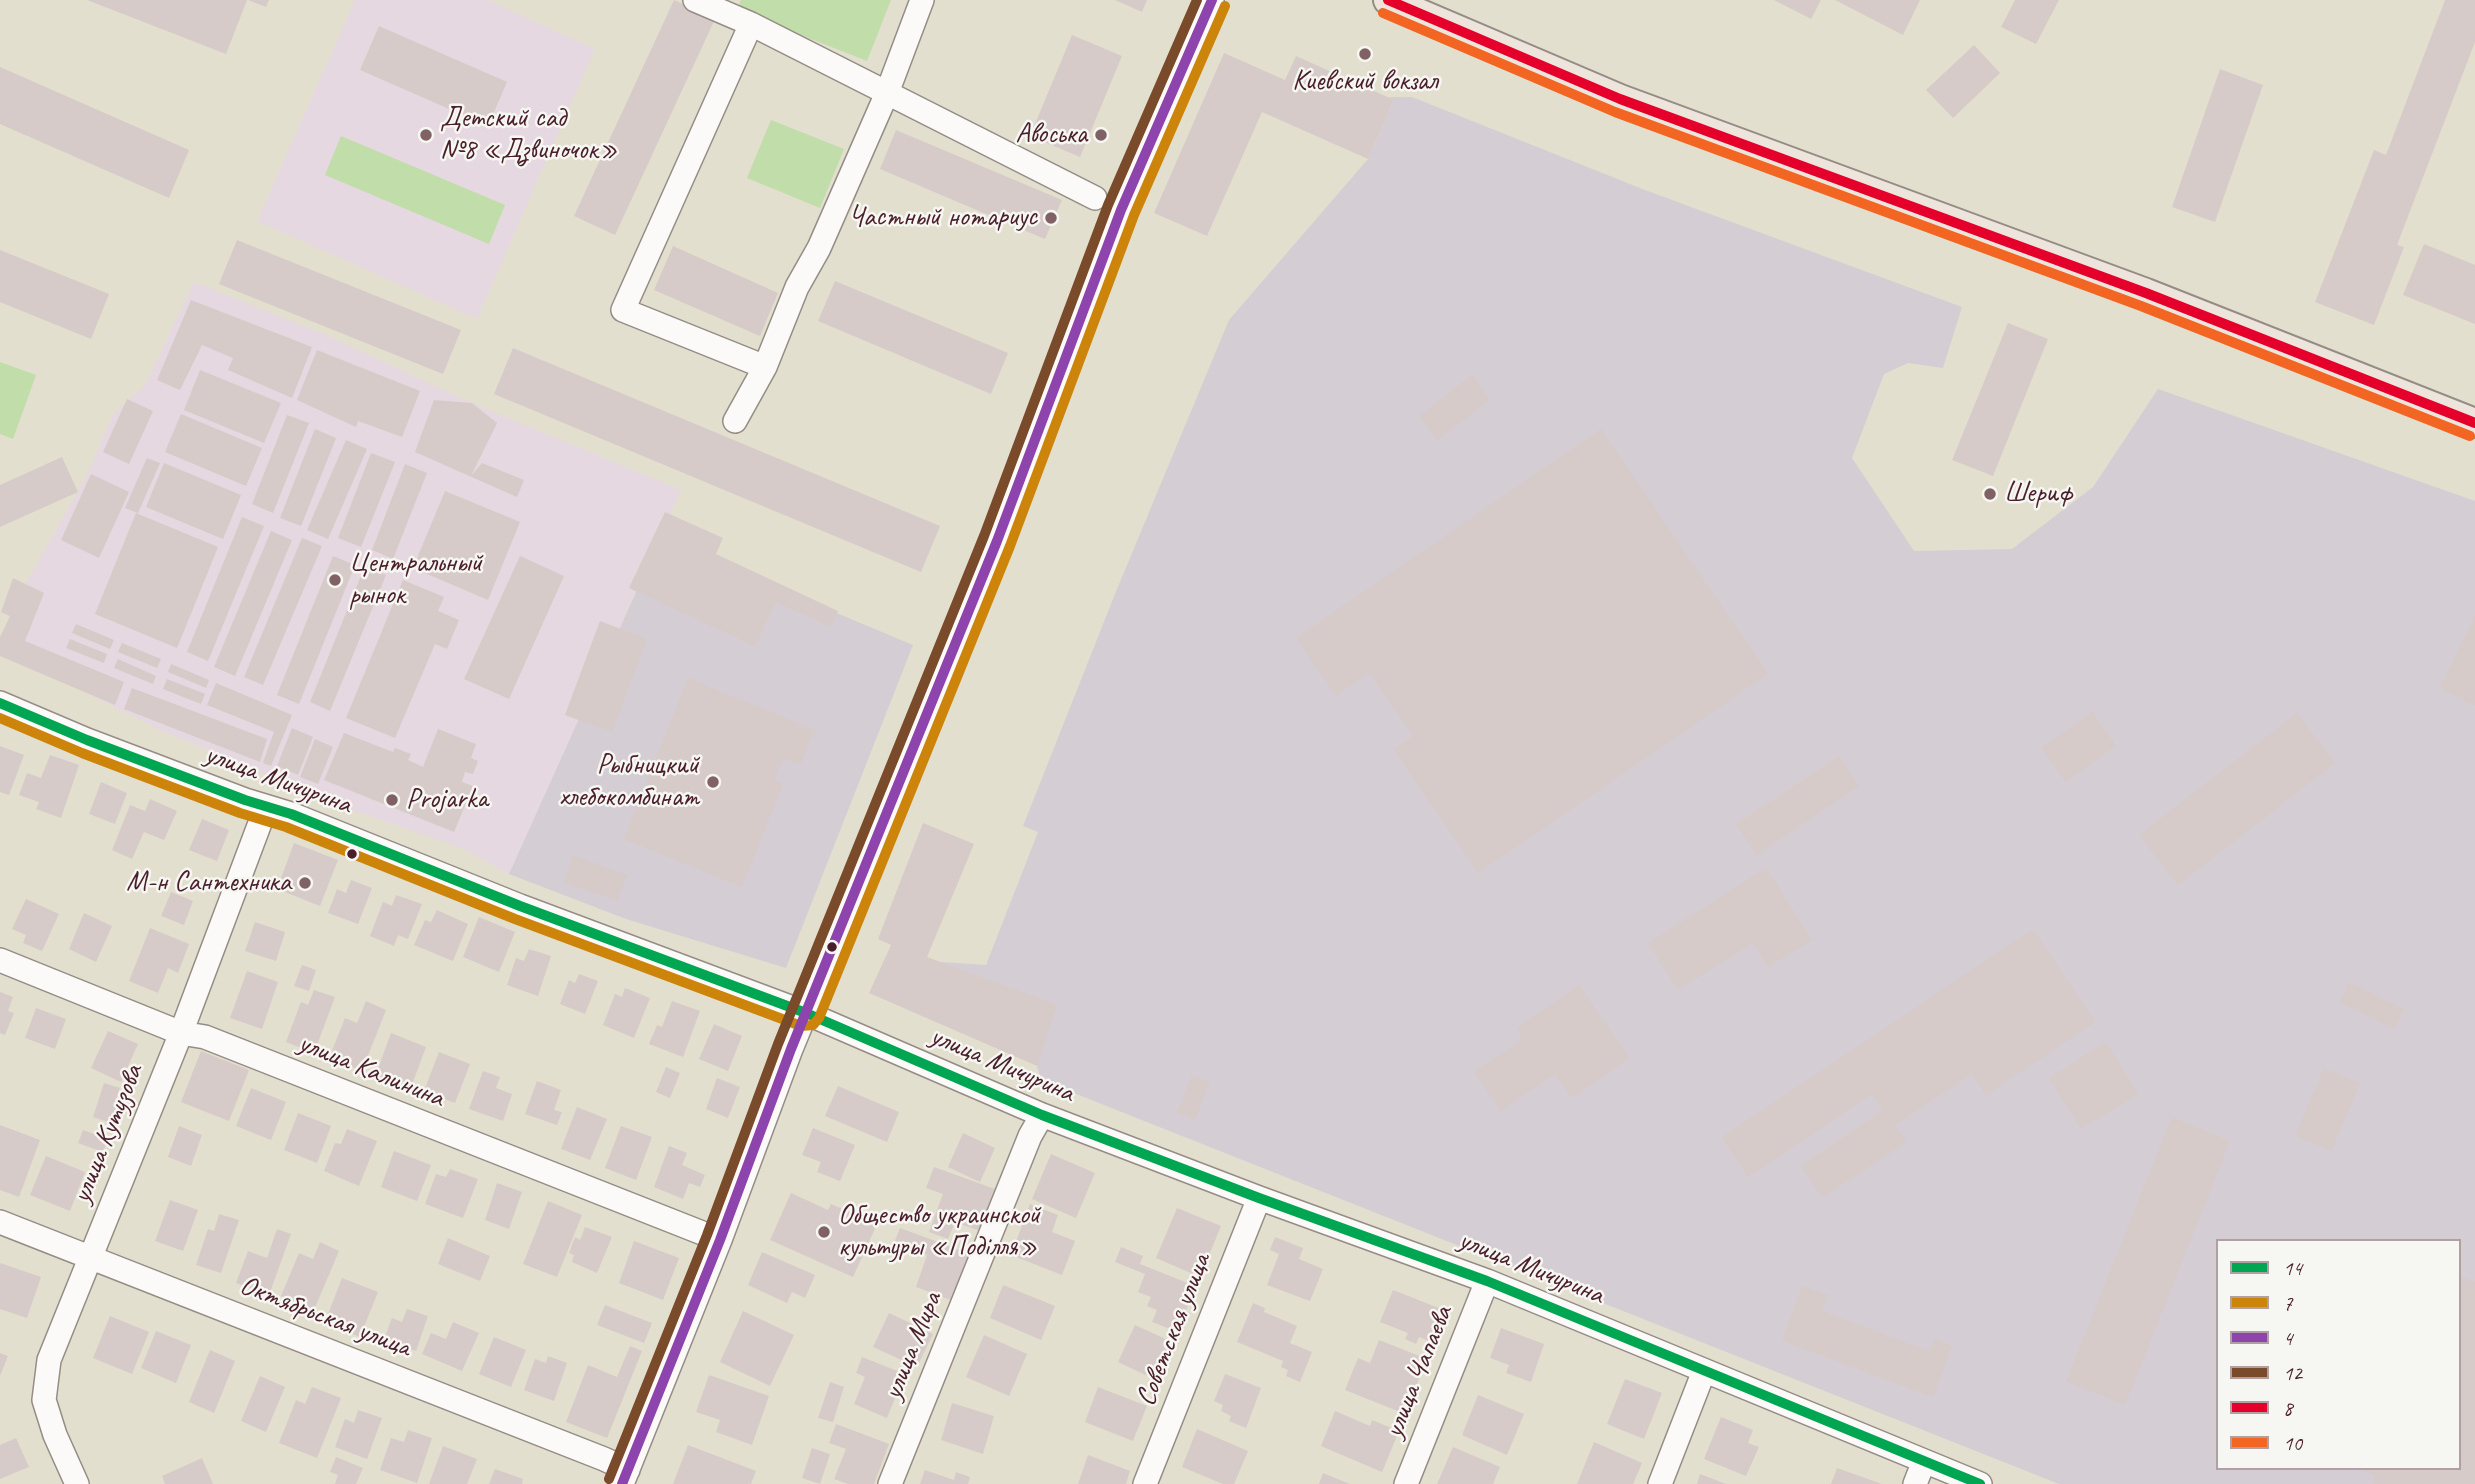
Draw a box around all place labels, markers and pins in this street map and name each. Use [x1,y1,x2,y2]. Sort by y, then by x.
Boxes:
marker: Киевский вокзал [1357,46,1373,62]
place label: Киевский вокзал [1292,65,1438,99]
place label: Детский сад №8 «Дзвиночок» [440,102,617,168]
place label: Авоська [1015,118,1087,152]
marker: Детский сад №8 «Дзвиночок» [418,127,434,143]
marker: Авоська [1093,127,1109,143]
place label: Частный нотариус [848,201,1037,235]
marker: Частный нотариус [1043,210,1059,226]
place label: Шериф [2004,477,2072,511]
marker: Шериф [1982,486,1998,502]
place label: Центральный рынок [349,547,482,613]
marker: Центральный рынок [327,572,343,588]
place label: Рыбницкий хлебокомбинат [559,749,699,815]
marker: Рыбницкий хлебокомбинат [705,774,721,790]
place label: Projarka [406,783,488,817]
marker: Projarka [384,792,400,808]
unlabelled marker [345,847,359,861]
place label: М-н Сантехника [126,866,291,900]
marker: М-н Сантехника [297,875,313,891]
unlabelled marker [825,940,839,954]
place label: Общество украинской культуры «Поділля» [838,1199,1040,1265]
marker: Общество украинской культуры «Поділля» [816,1224,832,1240]

